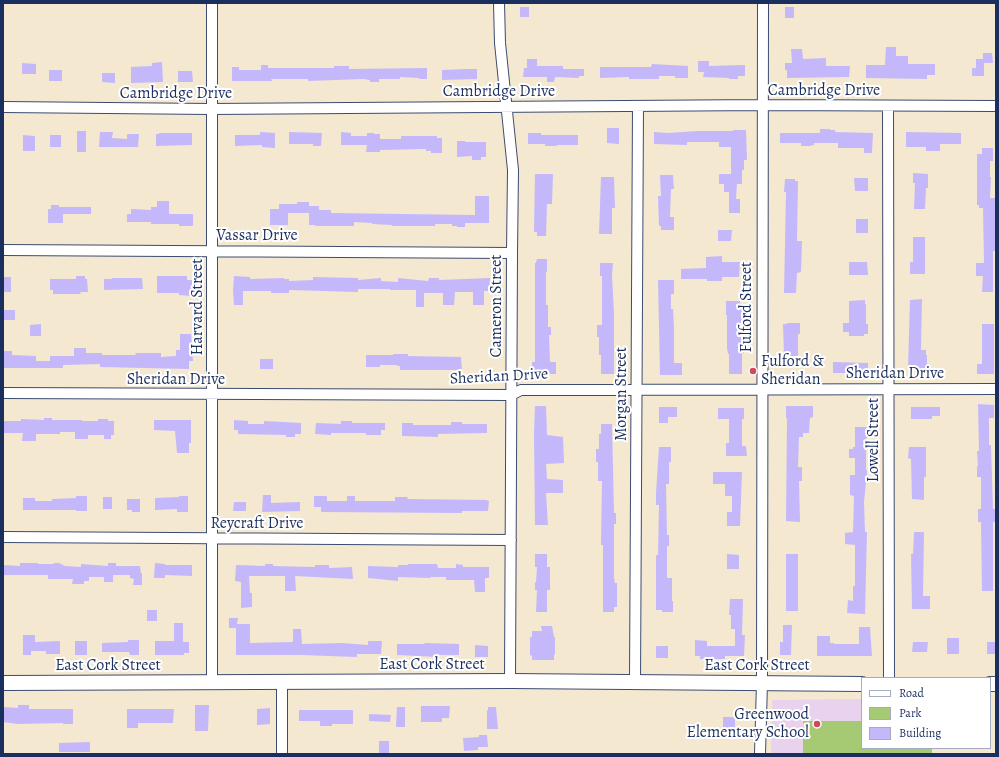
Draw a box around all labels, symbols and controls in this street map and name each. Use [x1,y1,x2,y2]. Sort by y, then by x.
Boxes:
street label: Cambridge Drive [768,81,880,101]
street label: Cambridge Drive [443,82,555,102]
street label: Cambridge Drive [120,84,232,104]
street label: Vassar Drive [216,226,298,246]
street label: Cameron Street [487,254,507,358]
street label: Harvard Street [188,259,208,355]
street label: Fulford Street [737,262,757,352]
street label: Morgan Street [612,347,632,441]
place label: Fulford & Sheridan [761,352,824,390]
street label: Sheridan Drive [846,364,944,384]
street label: Sheridan Drive [449,365,549,389]
marker: Fulford & Sheridan [748,366,758,376]
street label: Sheridan Drive [127,370,225,390]
street label: Lowell Street [864,398,884,482]
street label: Reycraft Drive [210,514,304,534]
street label: East Cork Street [379,655,485,675]
street label: East Cork Street [55,656,161,676]
street label: East Cork Street [704,656,810,676]
legend [861,677,991,749]
text: Road [899,685,924,701]
place label: Greenwood Elementary School [686,705,809,743]
text: Park [899,705,922,721]
marker: Greenwood Elementary School [812,719,822,729]
text: Building [899,725,941,741]

